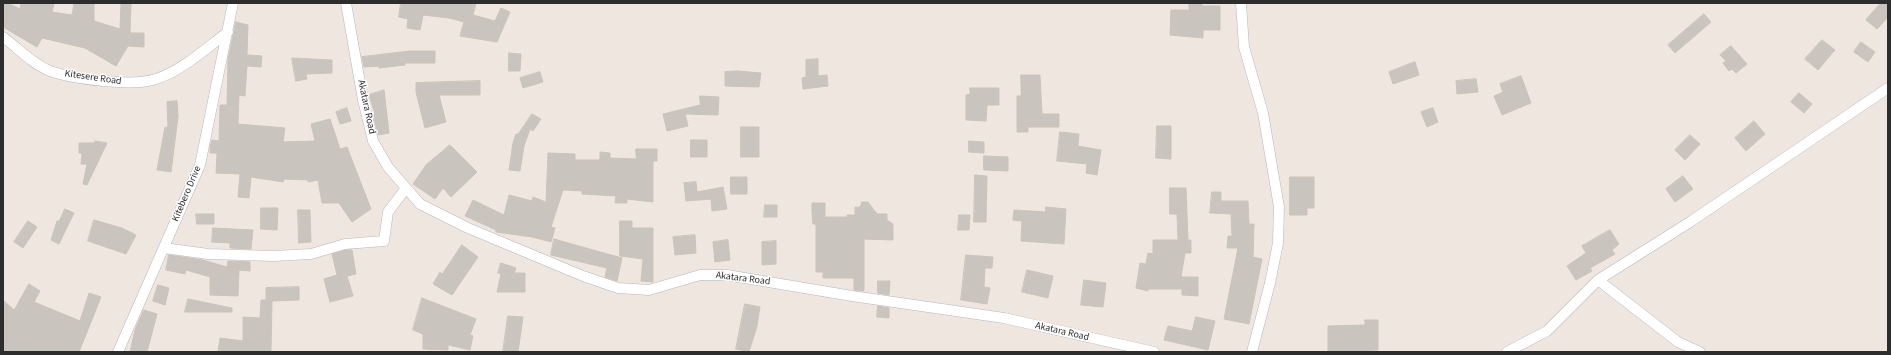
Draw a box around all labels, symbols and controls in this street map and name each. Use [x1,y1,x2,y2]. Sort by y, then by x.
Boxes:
street label: Kitesere Road [64,68,122,88]
street label: Akatara Road [354,79,378,135]
street label: Kitebero Drive [170,164,204,224]
street label: Akatara Road [715,270,771,288]
street label: Akatara Road [1034,320,1090,344]

